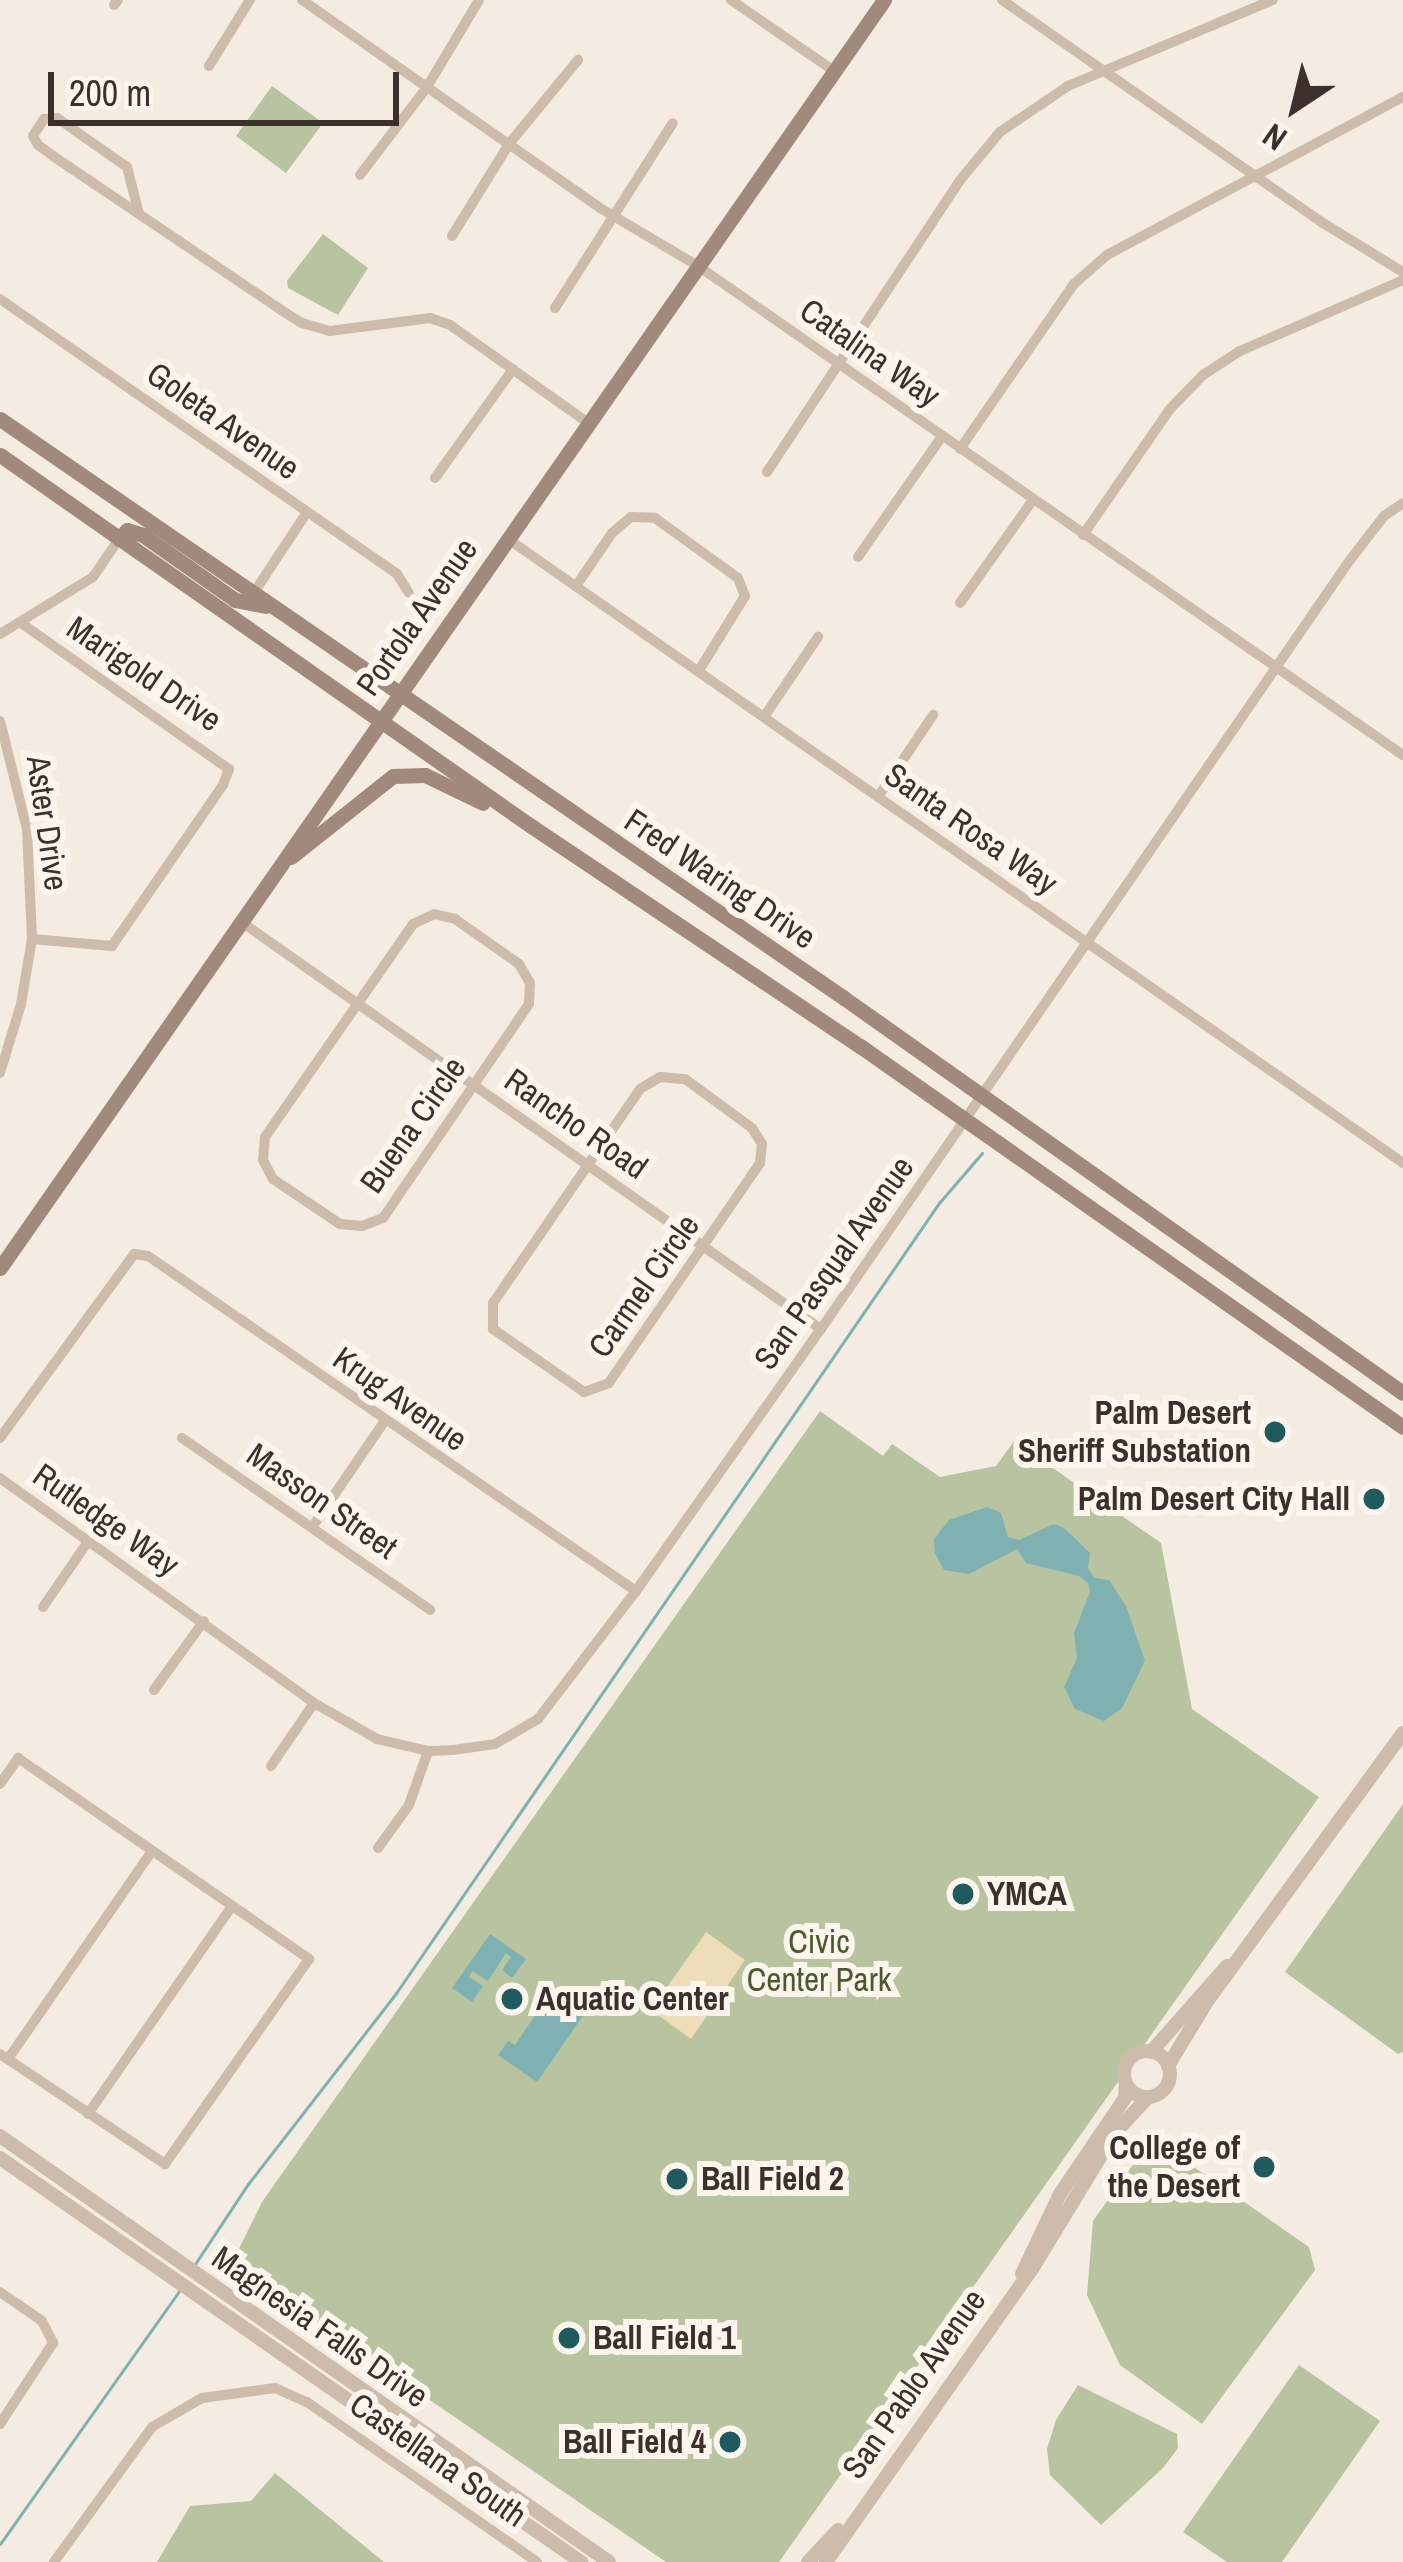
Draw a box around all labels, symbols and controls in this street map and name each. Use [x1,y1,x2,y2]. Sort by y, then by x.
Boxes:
scale bar [54,48,405,122]
north arrow [1235,48,1355,168]
text: 200 m [69,69,151,117]
text: N [1254,114,1295,161]
street label: Catalina Way [793,290,947,416]
street label: Goleta Avenue [139,354,307,488]
street label: Portola Avenue [348,530,486,704]
street label: Marigold Drive [59,608,229,740]
street label: Aster Drive [18,753,76,893]
street label: Santa Rosa Way [877,755,1065,903]
street label: Fred Waring Drive [617,801,823,957]
street label: Buena Circle [352,1050,474,1200]
street label: Rancho Road [497,1060,655,1188]
street label: San Pasqual Avenue [745,1148,923,1378]
street label: Carmel Circle [580,1207,708,1365]
street label: Krug Avenue [325,1338,475,1460]
place label: Palm Desert Sheriff Substation [1018,1393,1251,1471]
marker: Palm Desert Sheriff Substation [1262,1419,1288,1445]
street label: Masson Street [239,1435,405,1567]
street label: Rutledge Way [25,1455,187,1585]
place label: Palm Desert City Hall [1078,1479,1350,1519]
marker: Palm Desert City Hall [1361,1486,1387,1512]
place label: YMCA [987,1874,1067,1914]
marker: YMCA [950,1881,976,1907]
park label: Civic Center Park [747,1922,891,2000]
place label: Aquatic Center [536,1979,728,2019]
marker: Aquatic Center [499,1986,525,2012]
place label: College of the Desert [1108,2128,1240,2206]
marker: College of the Desert [1251,2154,1277,2180]
place label: Ball Field 2 [701,2159,844,2199]
marker: Ball Field 2 [664,2166,690,2192]
street label: Magnesia Falls Drive [204,2238,436,2416]
street label: San Pablo Avenue [834,2281,994,2487]
place label: Ball Field 1 [593,2318,736,2358]
marker: Ball Field 1 [556,2325,582,2351]
street label: Castellana South [342,2385,534,2535]
place label: Ball Field 4 [563,2422,706,2462]
marker: Ball Field 4 [717,2429,743,2455]

